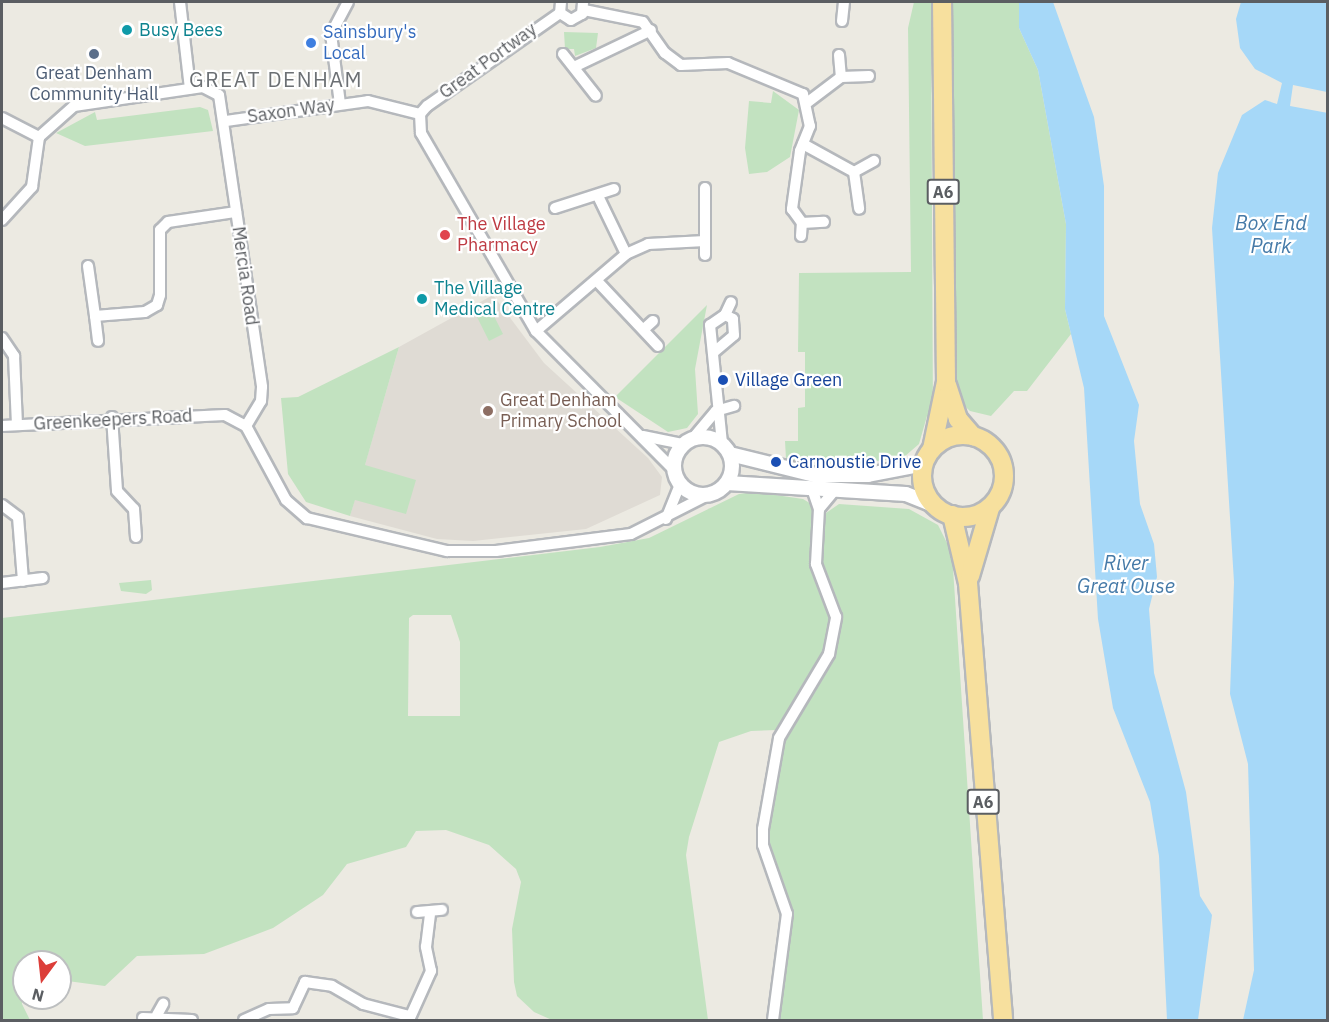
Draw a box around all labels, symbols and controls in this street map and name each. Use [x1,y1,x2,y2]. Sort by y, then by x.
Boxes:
place label: Busy Bees [139,19,223,41]
street label: Great Portway [435,19,541,103]
place label: Sainsbury's Local [323,22,416,64]
marker: Busy Bees [120,23,134,37]
marker: Sainsbury's Local [304,36,318,50]
marker: Great Denham Community Hall [87,47,101,61]
place label: Great Denham Community Hall [29,63,159,106]
district label: GREAT DENHAM [189,66,363,92]
street label: Saxon Way [246,94,336,128]
road number: A6 [926,179,960,205]
water label: Box End Park [1235,210,1307,257]
place label: The Village Pharmacy [457,214,546,256]
street label: Mercia Road [227,225,263,327]
marker: The Village Pharmacy [438,228,452,242]
place label: The Village Medical Centre [434,278,555,320]
marker: The Village Medical Centre [415,292,429,306]
place label: Village Green [735,369,842,391]
marker: Village Green [716,373,730,387]
place label: Great Denham Primary School [500,390,622,432]
marker: Great Denham Primary School [481,404,495,418]
street label: Greenkeepers Road [33,405,193,435]
place label: Carnoustie Drive [788,451,921,473]
marker: Carnoustie Drive [769,455,783,469]
water label: River Great Ouse [1077,550,1175,597]
road number: A6 [966,789,1000,815]
north arrow [12,950,72,1010]
text: N [30,984,46,1007]

